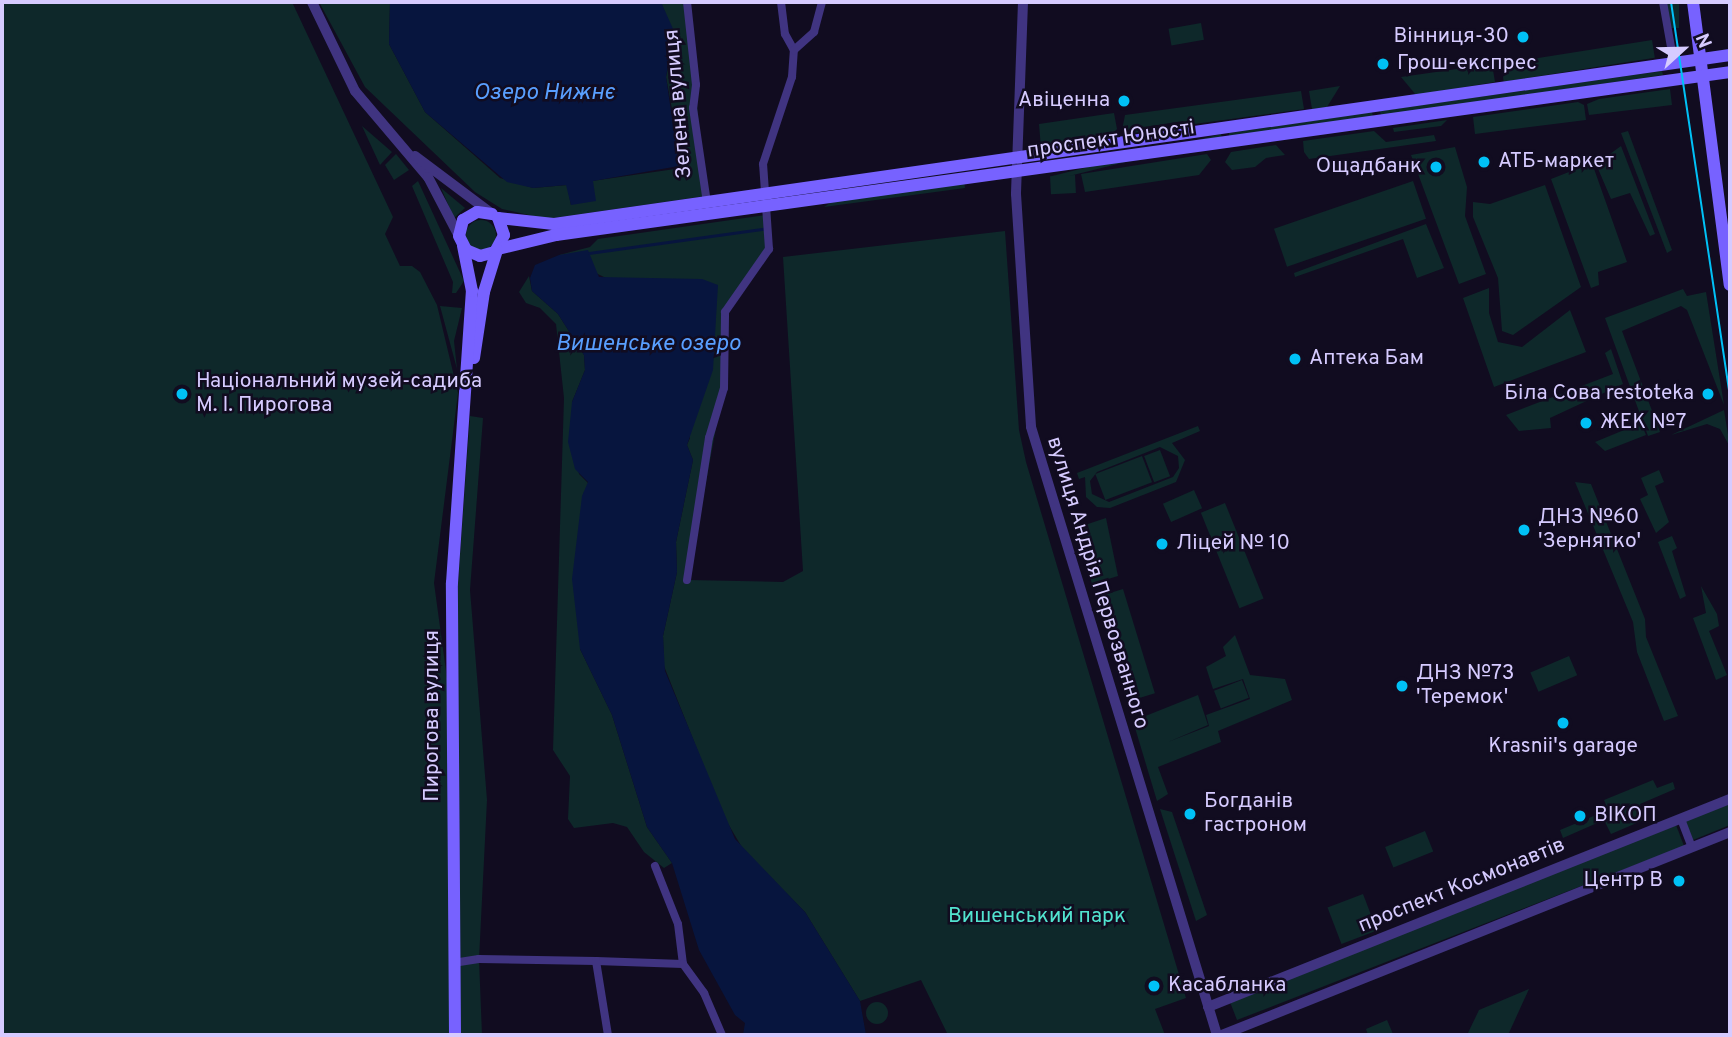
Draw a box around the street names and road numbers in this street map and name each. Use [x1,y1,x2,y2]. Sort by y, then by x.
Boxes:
street label: Зелена вулиця [660,28,698,180]
street label: проспект Юності [1026,116,1196,164]
street label: вулиця Андрія Первозванного [1040,433,1154,733]
street label: Пирогова вулиця [420,630,446,802]
street label: проспект Космонавтів [1355,833,1569,939]

